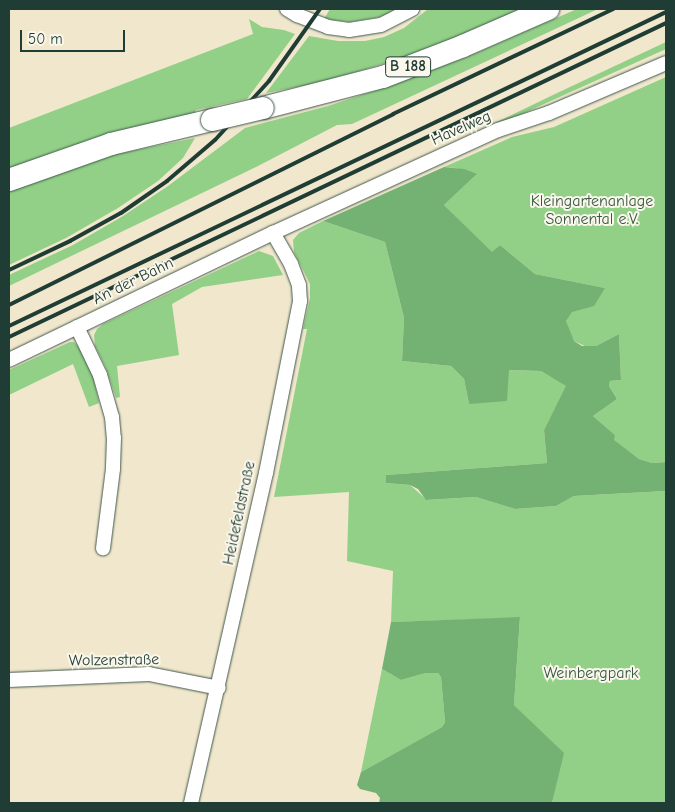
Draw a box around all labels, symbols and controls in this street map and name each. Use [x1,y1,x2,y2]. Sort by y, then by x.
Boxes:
scale bar [22,20,128,52]
text: 50 m [28,30,63,48]
road number: B 188 [384,54,432,80]
street label: Havelweg [428,106,494,150]
park label: Kleingartenanlage Sonnental e.V. [531,191,653,229]
street label: An der Bahn [90,253,176,309]
street label: Heidefeldstraße [219,459,259,567]
street label: Wolzenstraße [69,650,159,670]
park label: Weinbergpark [543,663,639,683]

